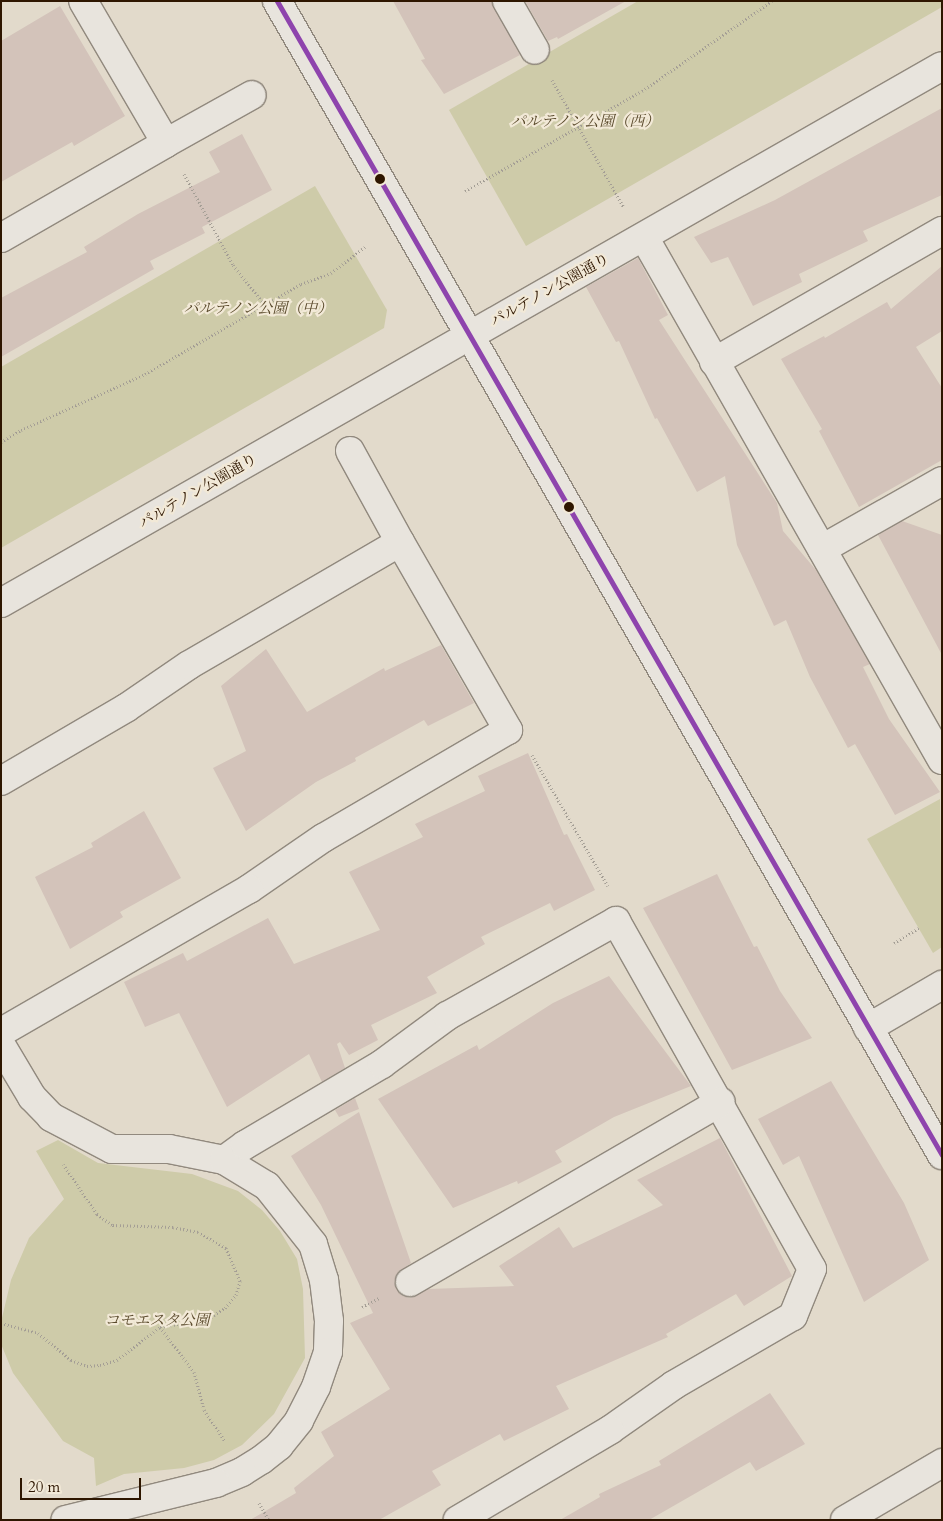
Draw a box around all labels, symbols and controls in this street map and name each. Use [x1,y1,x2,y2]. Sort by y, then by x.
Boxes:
park label: パルテノン公園（西） [510,113,660,131]
unlabelled marker [375,174,385,184]
street label: パルテノン公園通り [487,249,613,331]
park label: パルテノン公園（中） [183,300,333,318]
street label: パルテノン公園通り [135,449,261,533]
unlabelled marker [564,502,574,512]
park label: コモエスタ公園 [105,1312,209,1330]
scale bar [22,1468,144,1500]
text: 20 m [28,1477,60,1497]

